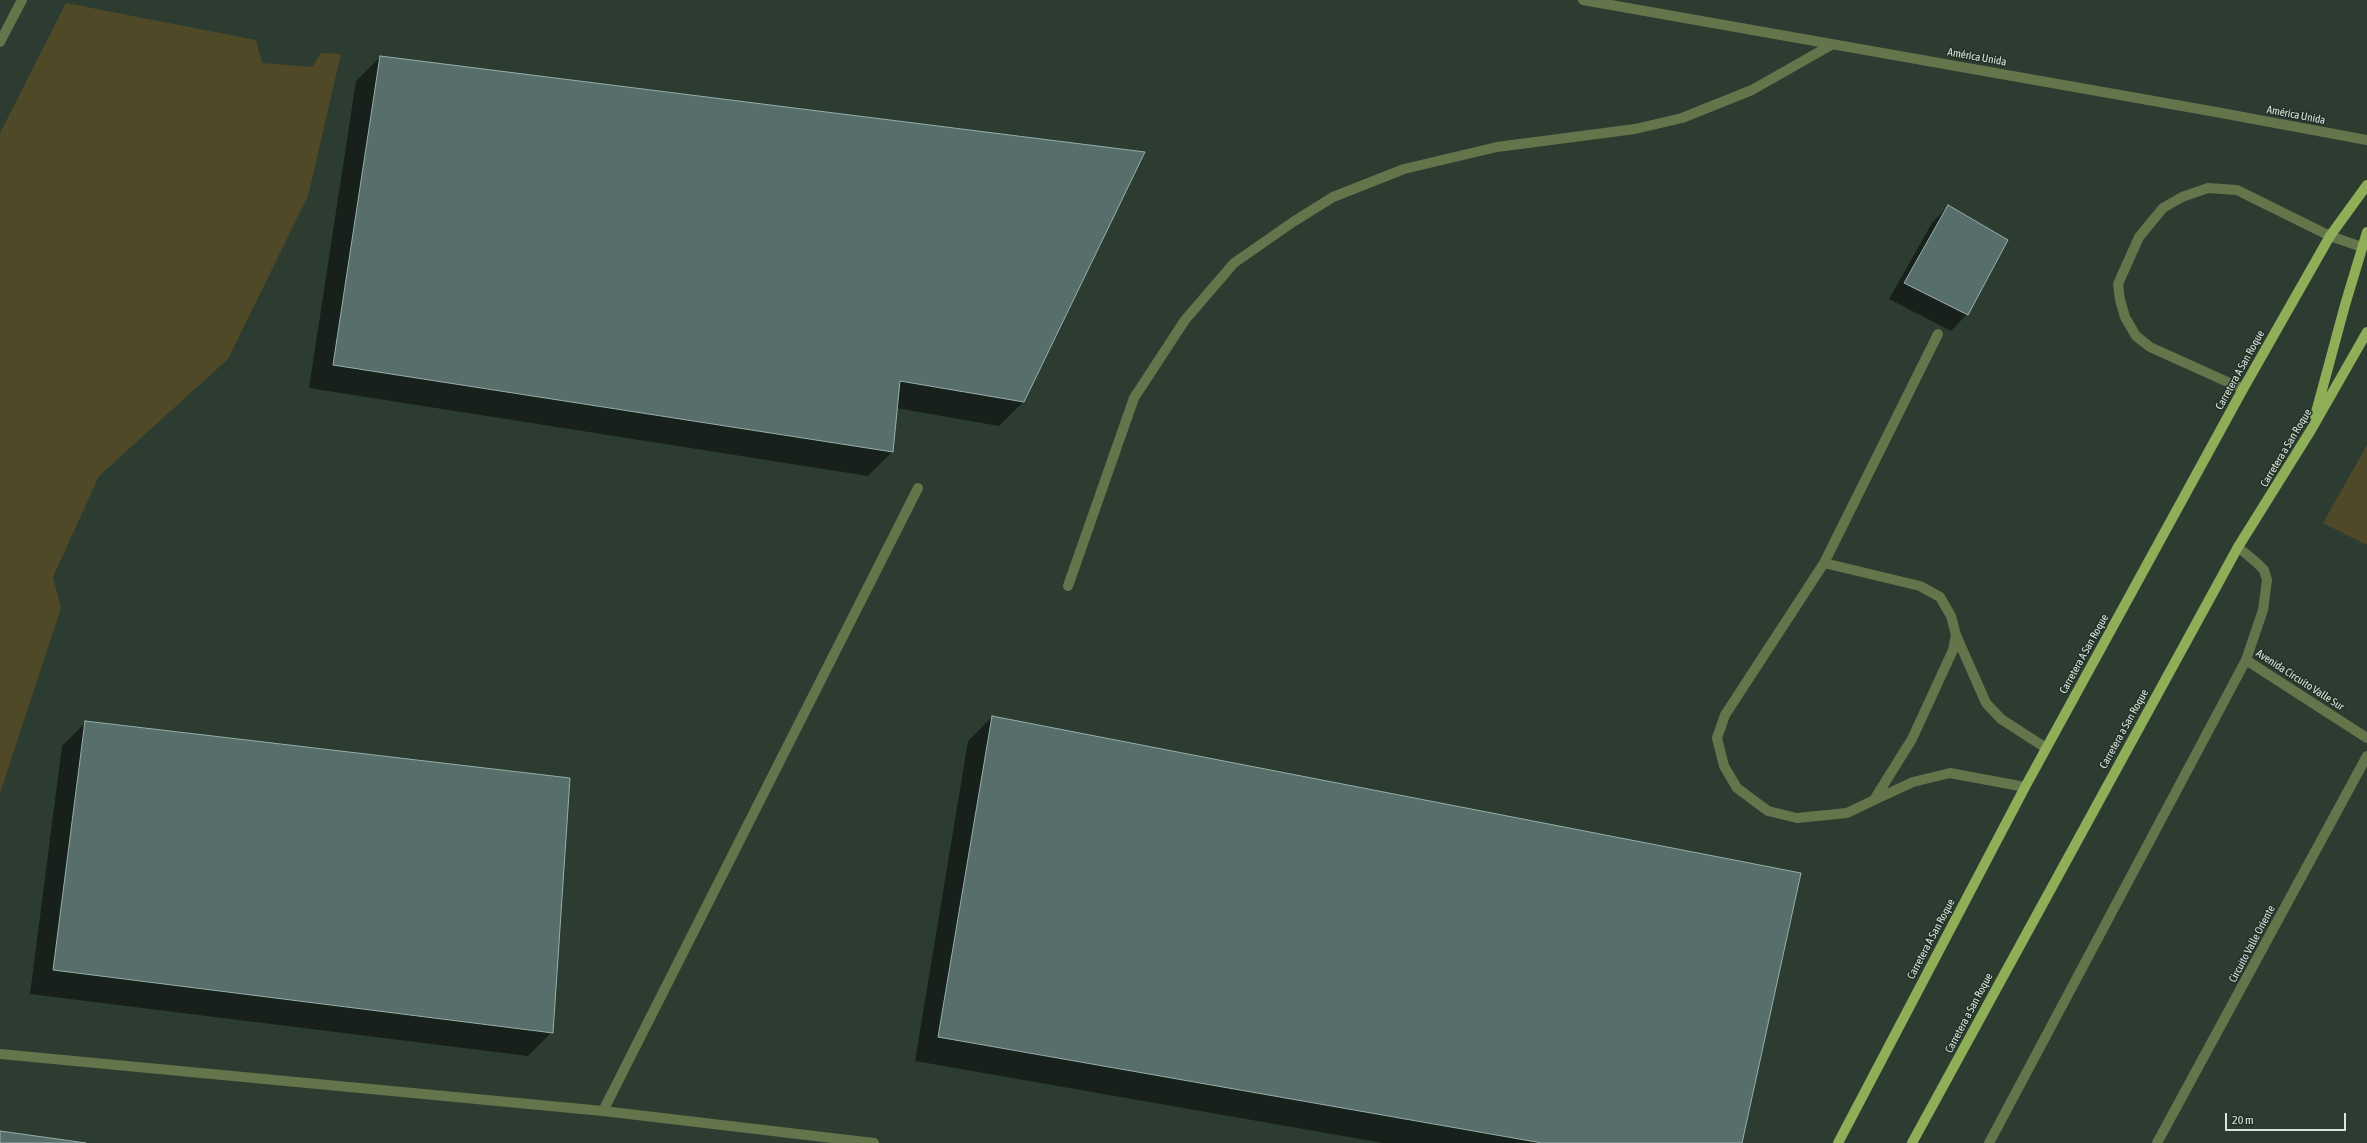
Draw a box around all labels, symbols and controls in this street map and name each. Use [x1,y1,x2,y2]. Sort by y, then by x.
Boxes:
street label: América Unida [1947,45,2007,69]
street label: América Unida [2266,103,2326,127]
street label: Carretera A San Roque [2213,328,2267,412]
street label: Carretera a San Roque [2258,407,2314,489]
street label: Carretera A San Roque [2057,612,2111,696]
street label: Avenida Circuito Valle Sur [2253,647,2347,713]
street label: Carretera a San Roque [2097,687,2151,771]
street label: Carretera A San Roque [1904,897,1958,981]
street label: Circuito Valle Oriente [2226,903,2278,985]
street label: Carretera a San Roque [1942,971,1996,1055]
scale bar [2227,1105,2348,1131]
text: 20 m [2232,1113,2254,1127]

